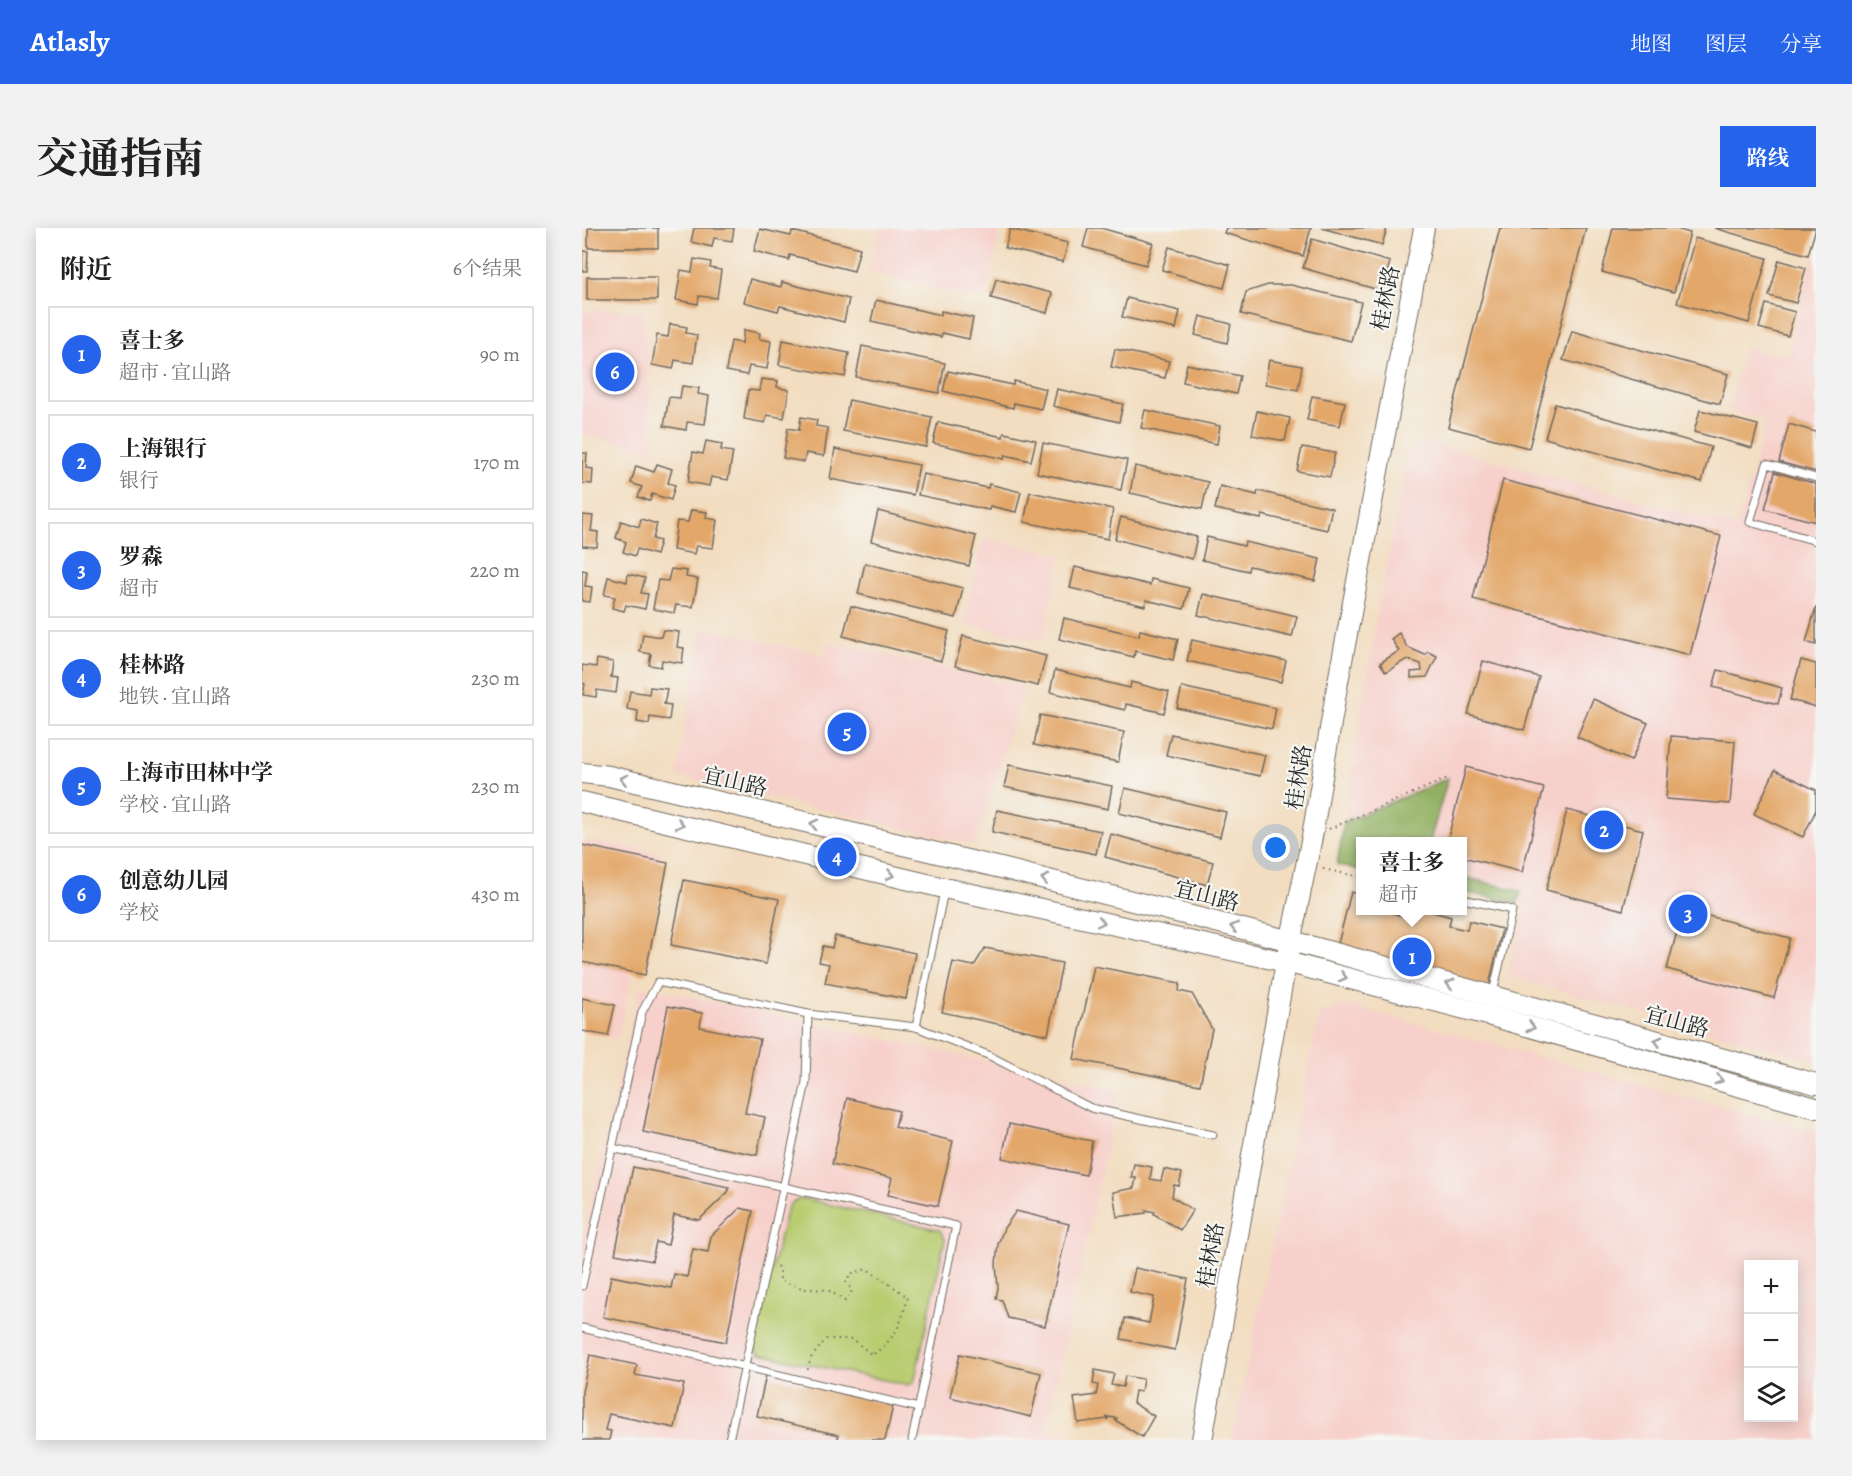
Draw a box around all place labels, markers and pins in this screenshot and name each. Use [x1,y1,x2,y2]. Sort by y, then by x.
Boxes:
pin: 6 [596,350,634,394]
pin: 5 [828,710,866,754]
pin: 2 [1584,808,1624,852]
pin: 4 [818,834,856,880]
pin: 3 [1668,892,1708,936]
pin: 1 [1392,934,1432,980]

